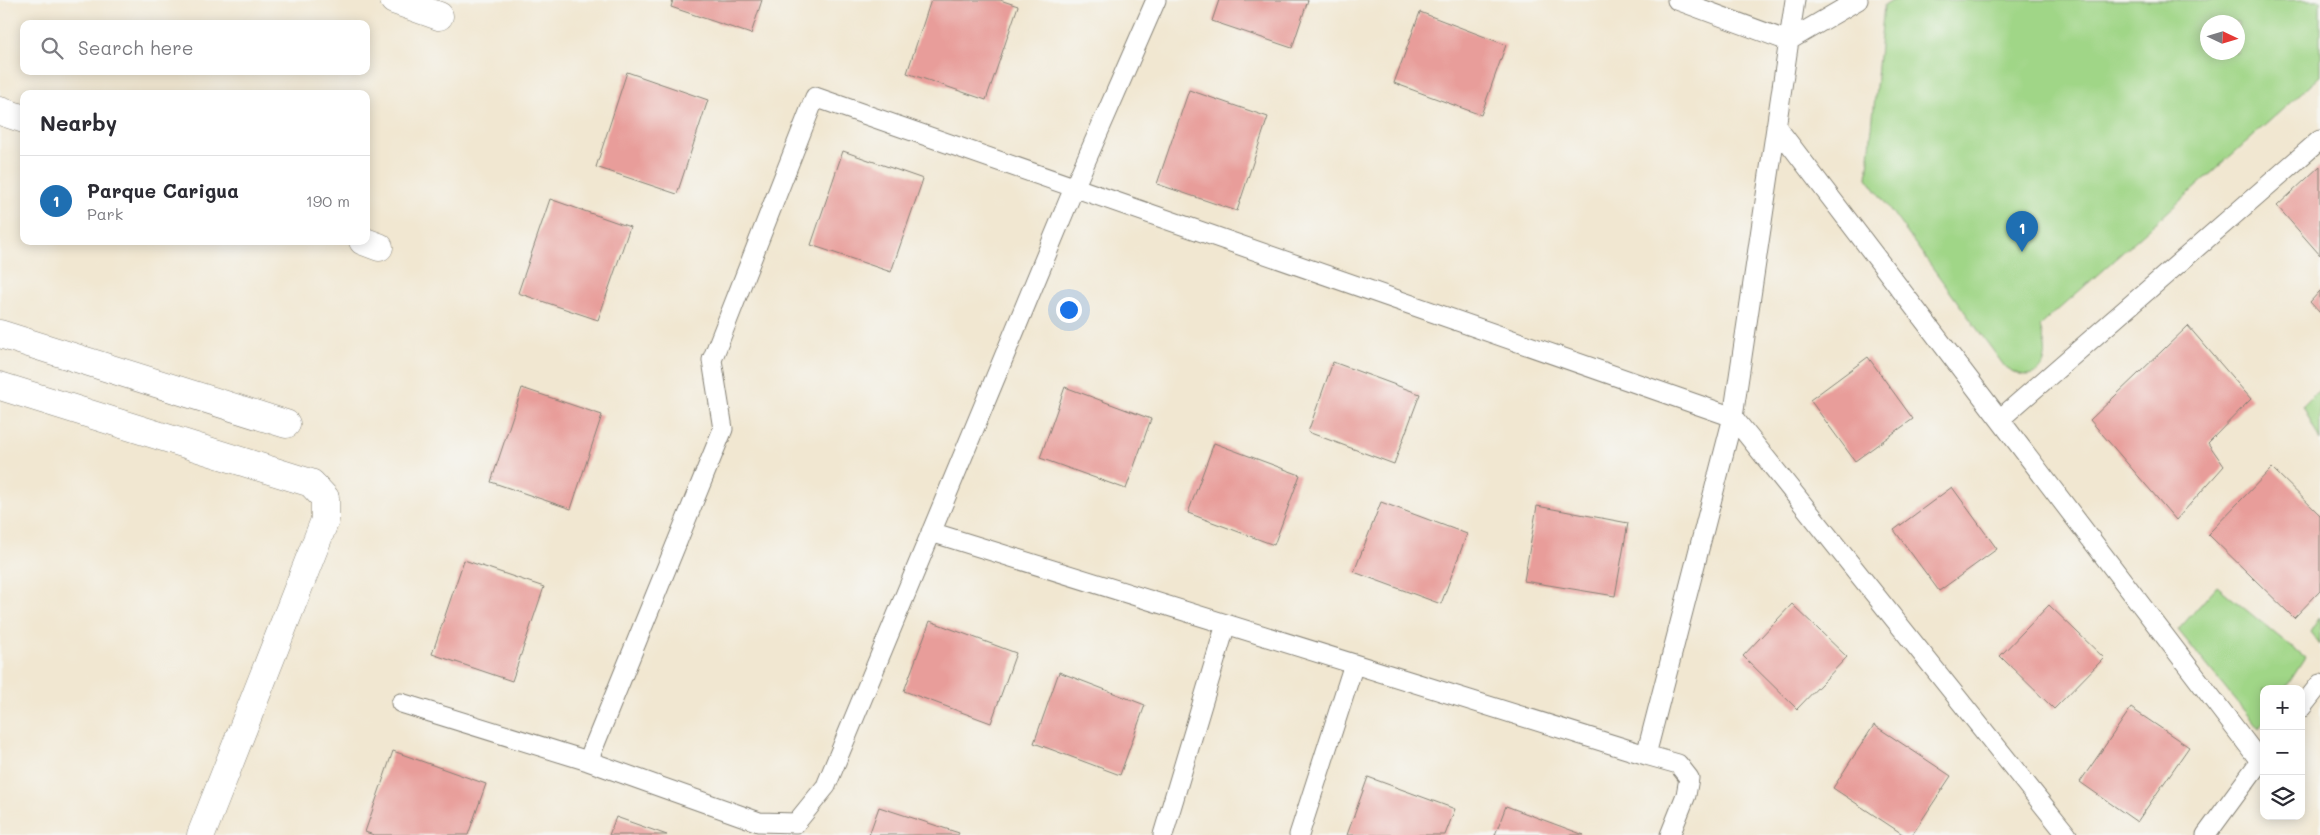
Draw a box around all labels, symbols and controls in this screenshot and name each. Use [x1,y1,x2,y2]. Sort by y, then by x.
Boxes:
north arrow [2200,15,2245,60]
search box [20,20,370,75]
icon: search [38,34,66,62]
text: Search here [78,35,194,60]
text: Nearby [40,109,117,136]
text: Parque Carigua [87,178,239,203]
text: 1 [52,190,60,211]
text: 190 m [306,190,350,211]
text: Park [87,203,123,224]
pin: 1 [2006,211,2038,252]
your location [1056,297,1082,323]
map controls [2260,685,2305,820]
button: + [2260,685,2305,730]
button: − [2260,730,2305,775]
button: layers [2260,775,2305,820]

